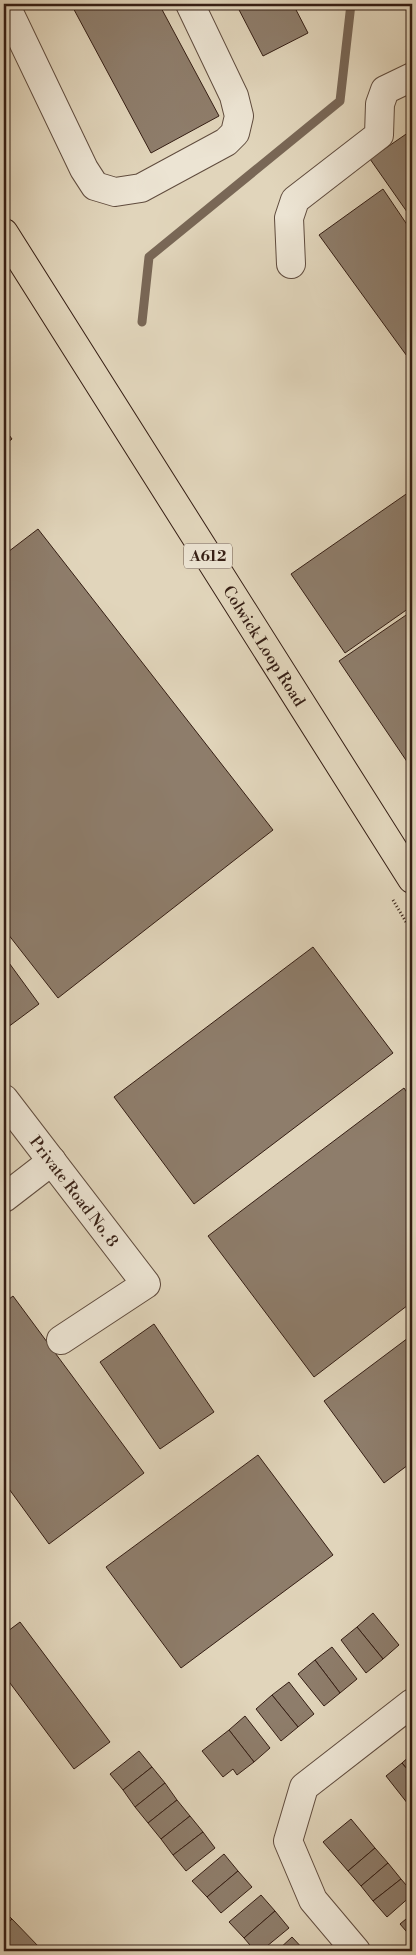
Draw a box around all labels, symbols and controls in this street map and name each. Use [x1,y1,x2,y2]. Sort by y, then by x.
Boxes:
road number: A612 [184,544,232,568]
street label: Colwick Loop Road [218,582,309,710]
street label: Private Road No. 8 [25,1132,123,1251]

